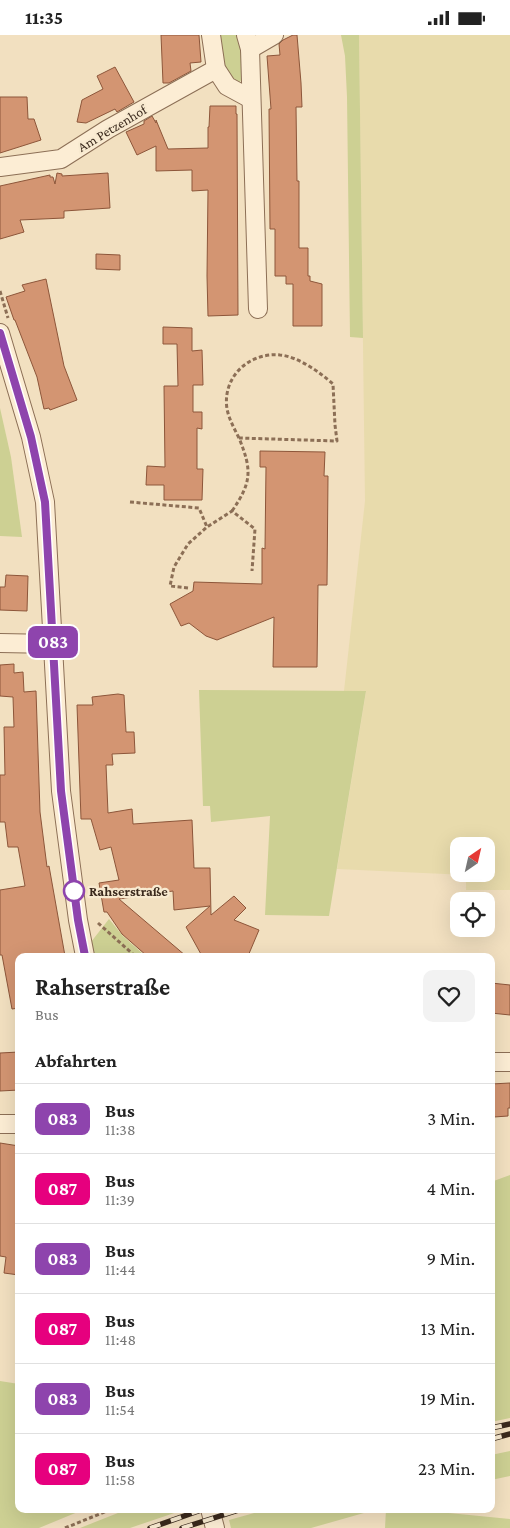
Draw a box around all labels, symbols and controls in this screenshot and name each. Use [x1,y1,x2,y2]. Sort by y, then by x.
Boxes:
text: 11:35 [25,7,63,28]
street label: Am Petzenhof [75,101,150,155]
line badge: 083 [24,626,82,658]
text: 083 [38,632,68,652]
north arrow [450,837,495,883]
map controls [450,837,495,937]
marker: Rahserstraße [63,880,85,902]
place label: Rahserstraße [89,883,168,899]
button: locate [450,892,495,937]
button: heart [423,970,475,1022]
text: Rahserstraße [35,973,170,1000]
text: Bus [35,1006,59,1023]
text: Abfahrten [35,1050,117,1071]
text: Bus [105,1100,135,1121]
text: 3 Min. [427,1108,475,1129]
text: 083 [47,1109,78,1129]
text: 11:38 [105,1121,135,1138]
text: Bus [105,1170,135,1191]
text: 4 Min. [426,1178,475,1199]
text: 087 [48,1179,77,1199]
text: 11:39 [105,1191,135,1208]
text: Bus [105,1240,135,1261]
text: 9 Min. [426,1248,475,1269]
text: 083 [47,1249,78,1269]
text: 11:44 [105,1261,136,1278]
text: Bus [105,1310,135,1331]
text: 13 Min. [421,1318,475,1339]
text: 087 [48,1319,77,1339]
text: 11:48 [105,1331,136,1348]
text: Bus [105,1380,135,1401]
text: 19 Min. [420,1388,475,1409]
text: 083 [47,1389,78,1409]
text: 11:54 [105,1401,135,1418]
text: Bus [105,1450,135,1471]
text: 23 Min. [418,1458,475,1479]
text: 087 [48,1459,77,1479]
text: 11:58 [105,1471,135,1488]

